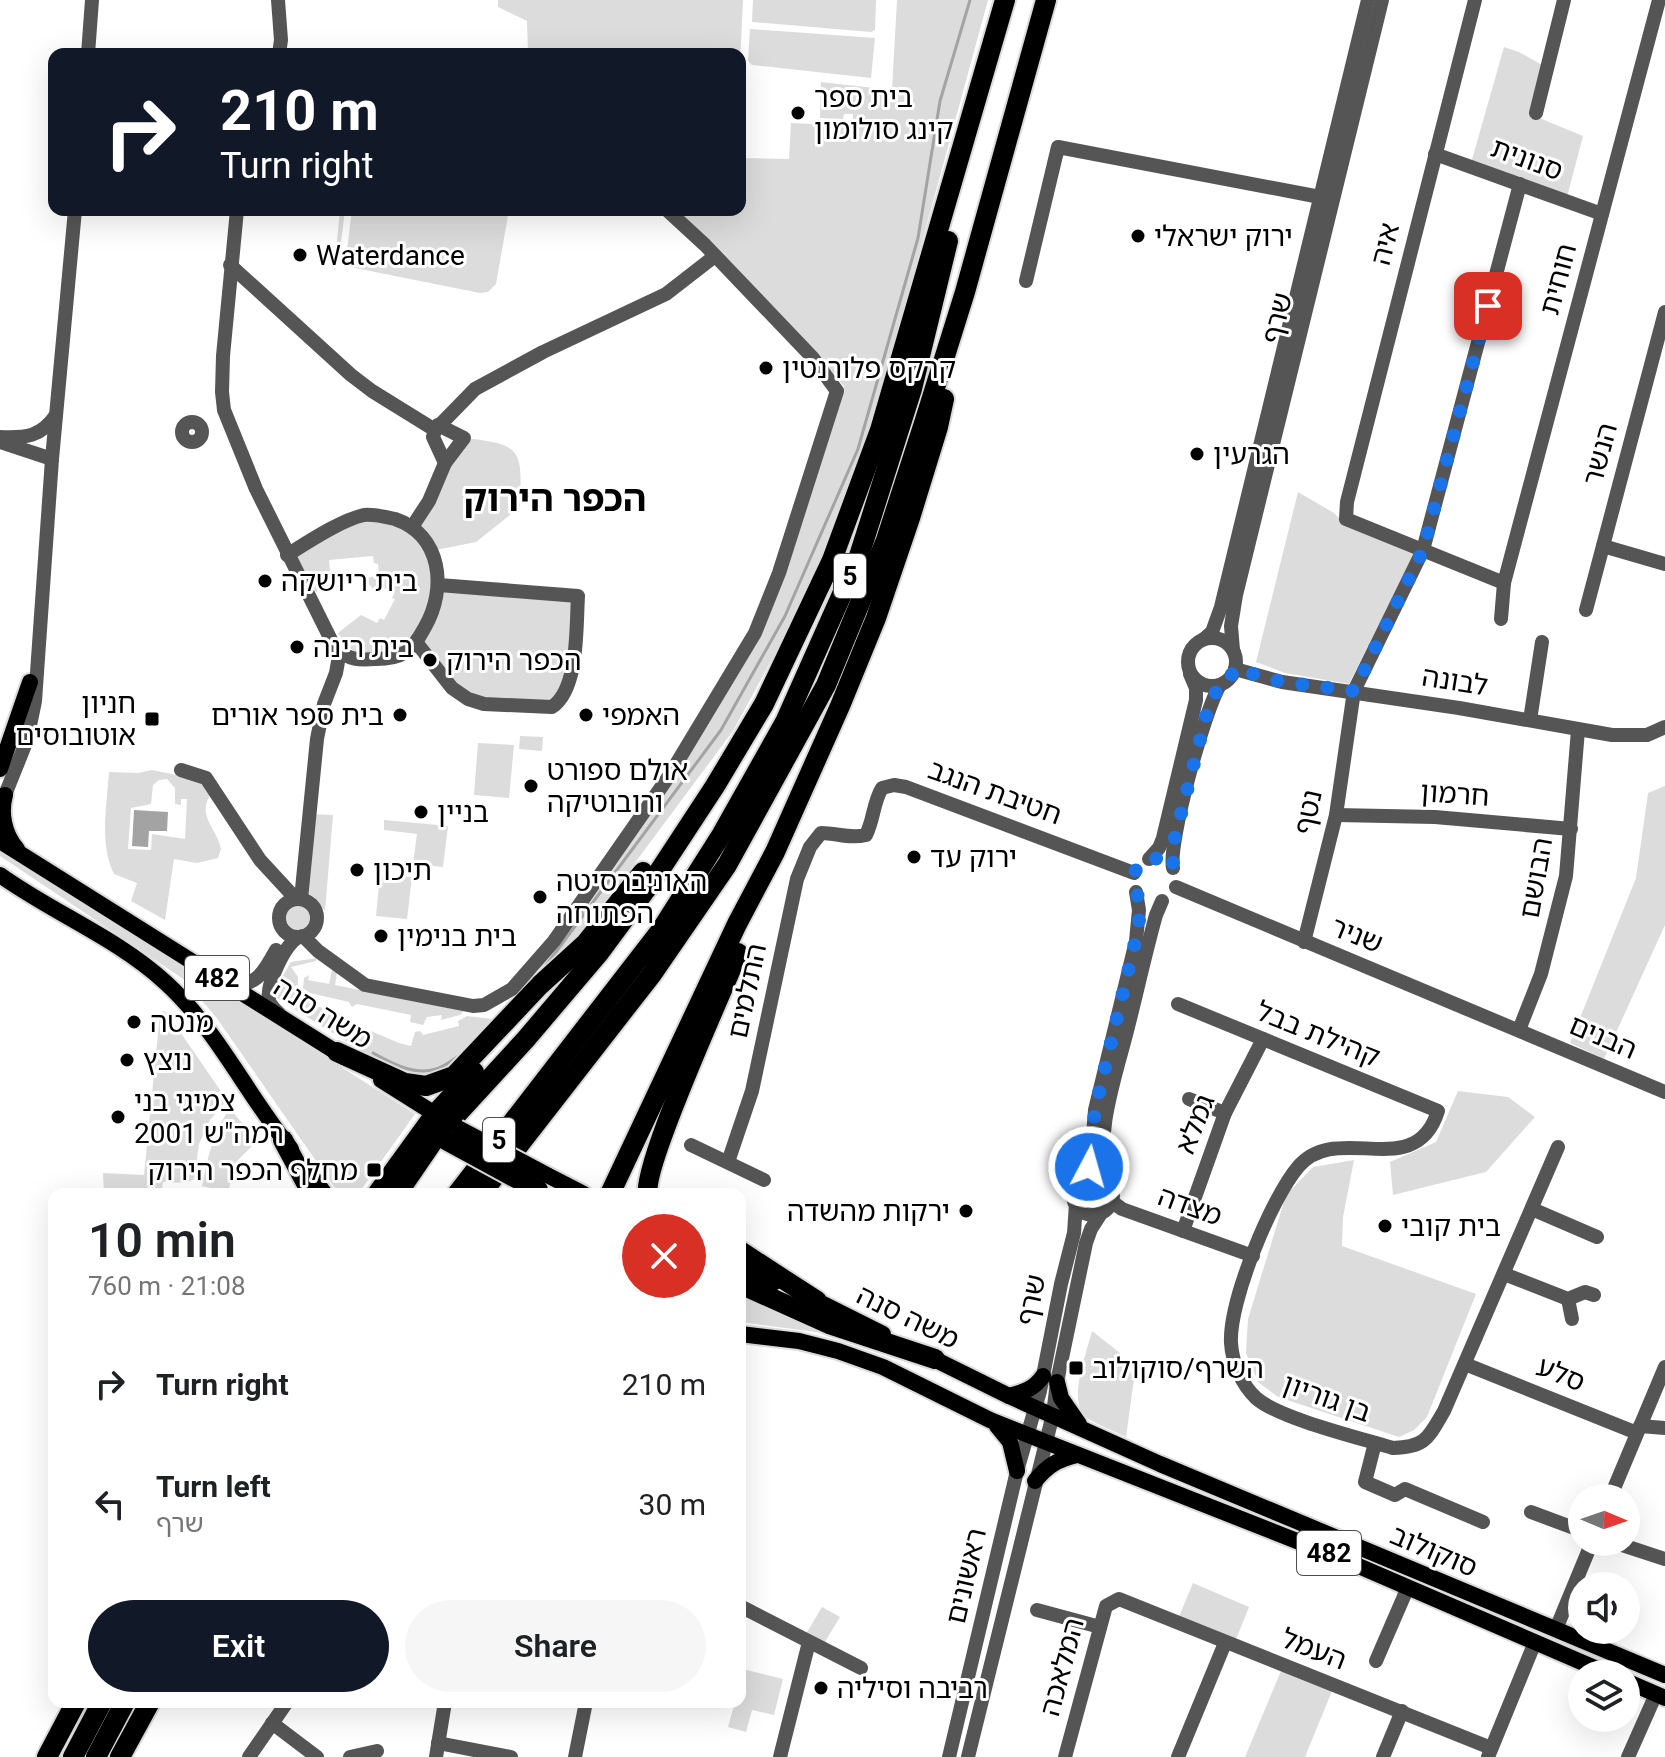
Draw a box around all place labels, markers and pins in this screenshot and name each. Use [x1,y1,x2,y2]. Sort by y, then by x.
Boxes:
place label: בית ספר קינג סולומון [814,81,953,146]
marker: בית ספר קינג סולומון [789,104,807,122]
place label: ירוק ישראלי [1154,220,1293,253]
marker: ירוק ישראלי [1129,227,1147,245]
place label: Waterdance [316,239,465,272]
marker: Waterdance [291,246,309,264]
pin [1454,272,1522,340]
place label: קרקס פלורנטין [782,352,956,385]
marker: קרקס פלורנטין [757,359,775,377]
place label: הגרעין [1213,438,1290,471]
marker: הגרעין [1188,445,1206,463]
place label: בית ריושקה [281,565,418,598]
marker: בית ריושקה [256,572,274,590]
place label: בית רינה [313,631,414,664]
marker: בית רינה [288,638,306,656]
place label: הכפר הירוק [446,644,582,677]
marker: הכפר הירוק [421,651,439,669]
place label: חניון אוטובוסים [15,687,136,752]
place label: בית ספר אורים [211,699,384,732]
place label: האמפי [602,699,680,732]
marker: בית ספר אורים [391,706,409,724]
marker: האמפי [577,706,595,724]
marker: חניון אוטובוסים [143,710,161,728]
place label: אולם ספורט ורובוטיקה [547,754,688,819]
marker: אולם ספורט ורובוטיקה [522,777,540,795]
place label: בניין [437,796,489,829]
marker: בניין [412,803,430,821]
place label: ירוק עד [930,841,1017,874]
marker: ירוק עד [905,848,923,866]
place label: תיכון [373,854,432,887]
marker: תיכון [348,861,366,879]
place label: האוניברסיטה הפתוחה [556,865,707,930]
marker: האוניברסיטה הפתוחה [531,888,549,906]
place label: בית בנימין [397,920,517,953]
marker: בית בנימין [372,927,390,945]
place label: מנטה [150,1006,214,1039]
marker: מנטה [125,1013,143,1031]
place label: נוצץ [143,1044,192,1077]
marker: נוצץ [118,1051,136,1069]
place label: צמיגי בני 2001 רמה"ש [134,1085,284,1150]
marker: צמיגי בני 2001 רמה"ש [109,1108,127,1126]
place label: מחלף הכפר הירוק [148,1154,358,1187]
marker: מחלף הכפר הירוק [365,1161,383,1179]
place label: ירקות מהשדה [787,1195,950,1228]
marker: ירקות מהשדה [957,1202,975,1220]
place label: בית קובי [1401,1210,1501,1243]
marker: בית קובי [1376,1217,1394,1235]
place label: השרף/סוקולוב [1092,1352,1264,1385]
marker: השרף/סוקולוב [1067,1359,1085,1377]
place label: רביבה וסיליה [837,1672,988,1705]
marker: רביבה וסיליה [812,1679,830,1697]

